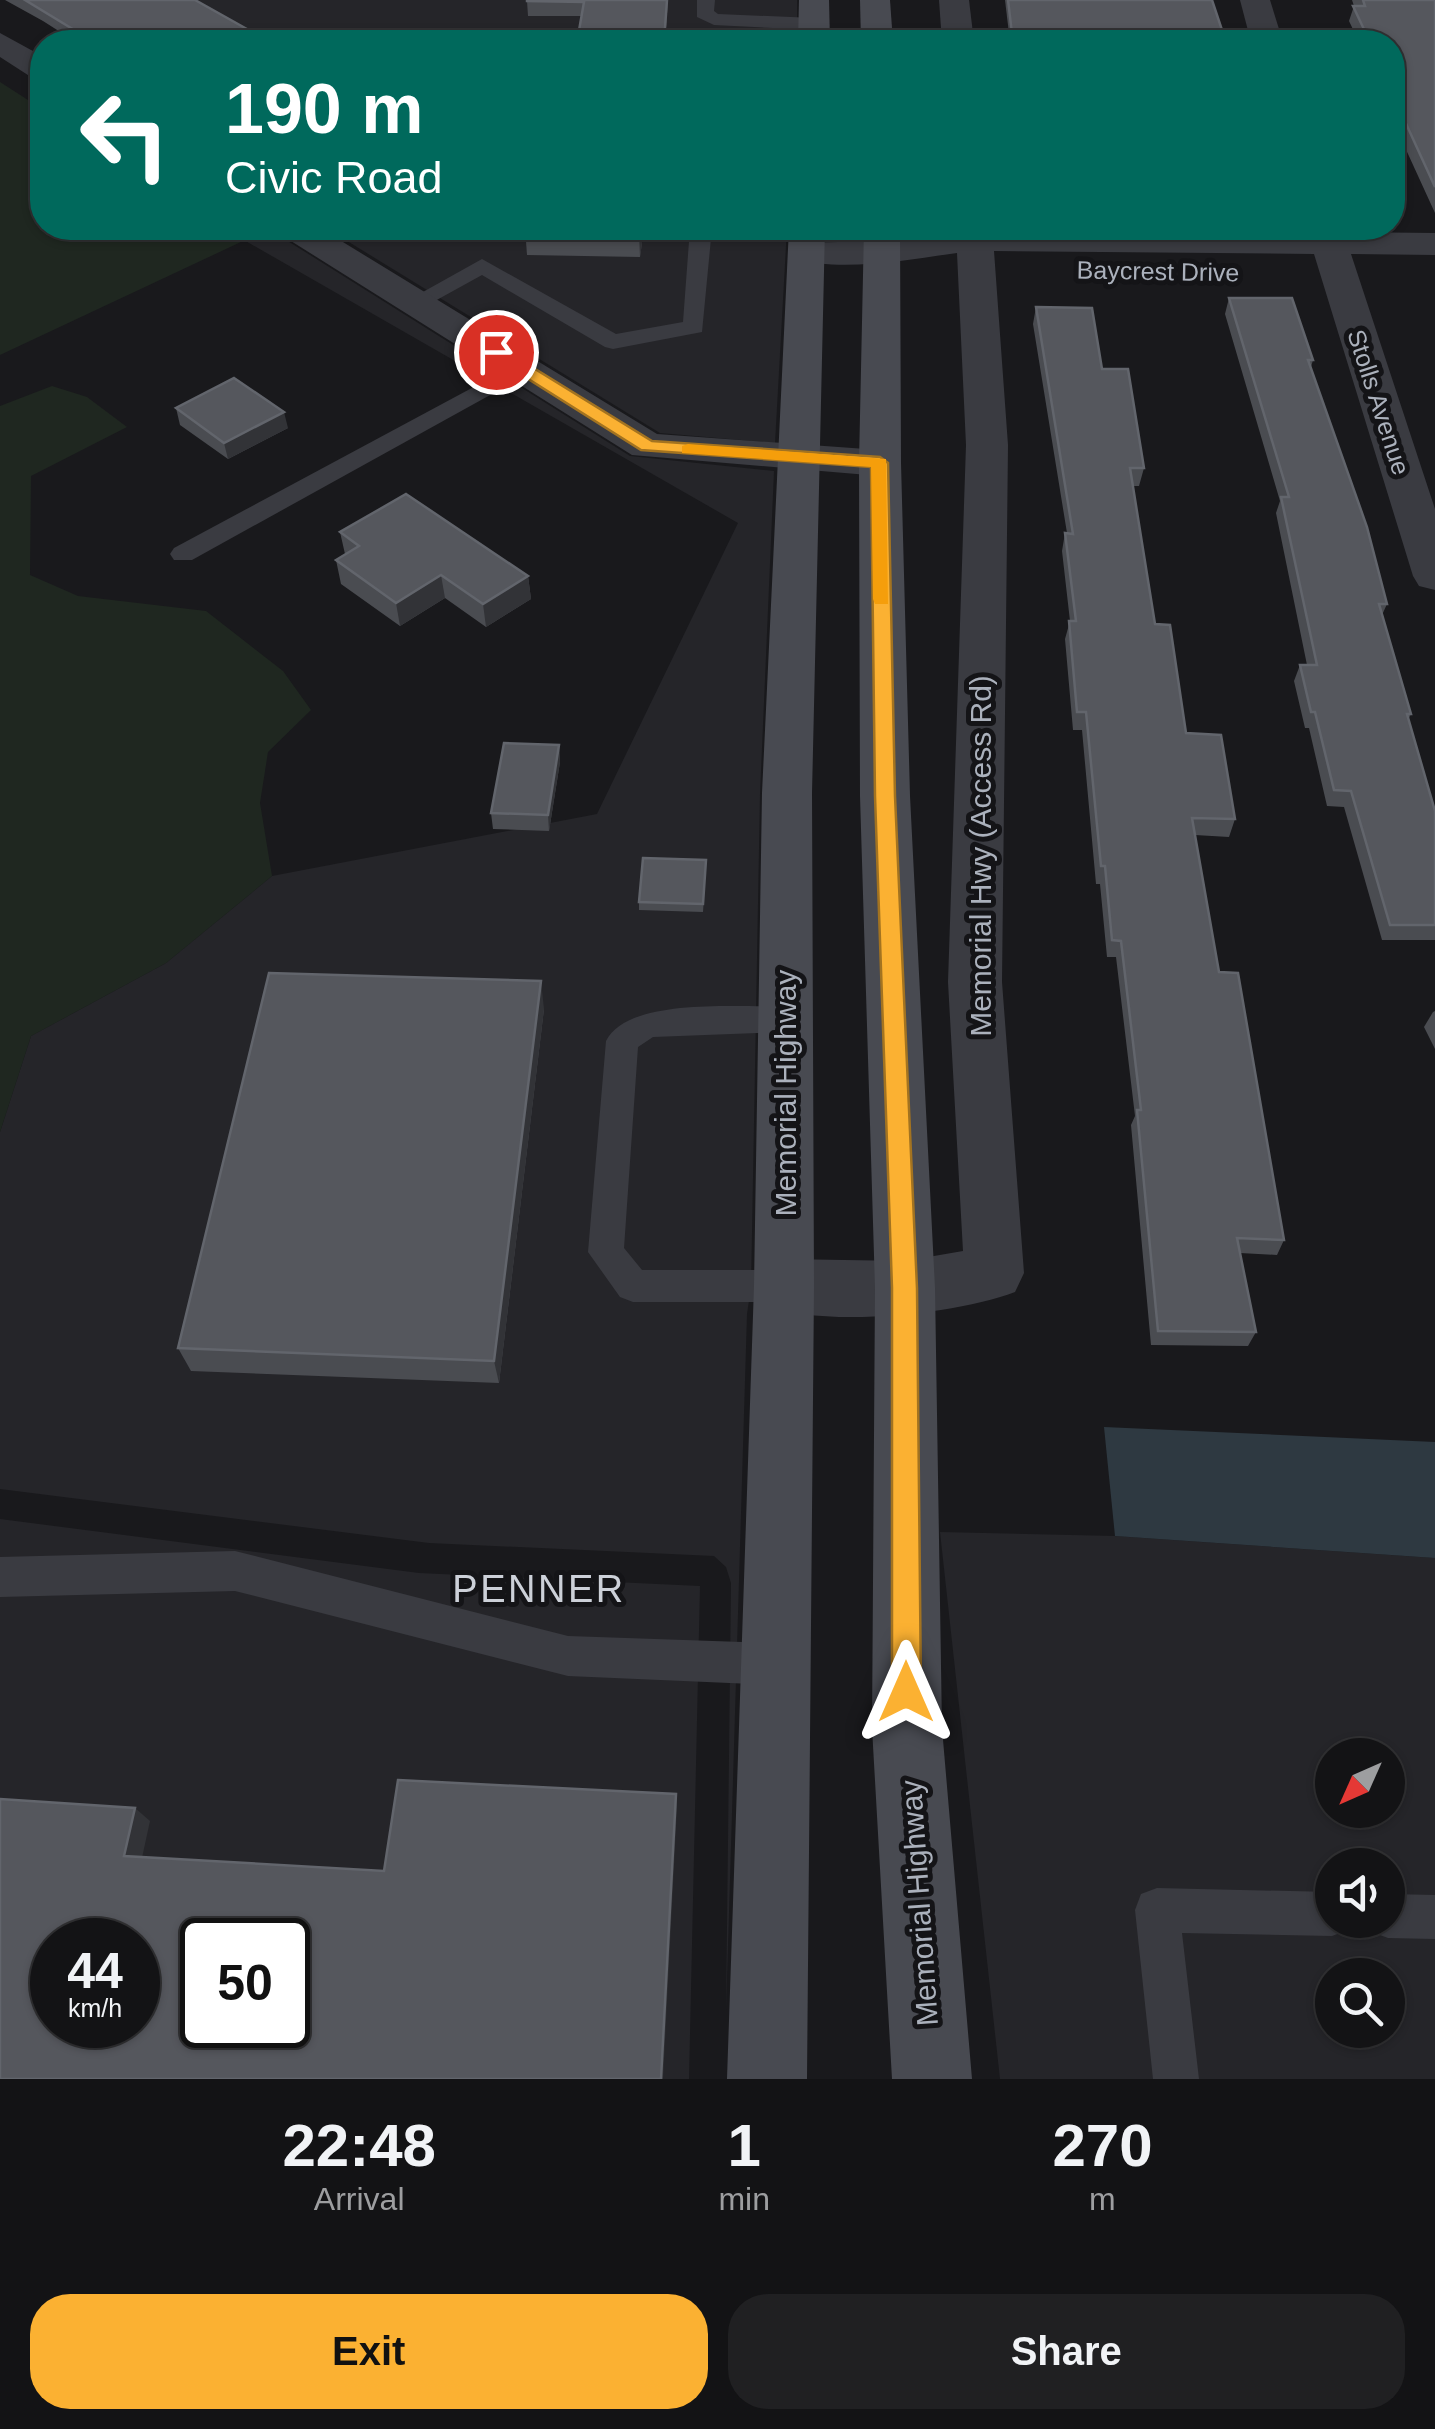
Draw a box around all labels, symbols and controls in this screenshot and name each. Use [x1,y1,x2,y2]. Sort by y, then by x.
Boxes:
icon: left [60,70,190,200]
text: 190 m [225,70,423,148]
text: Civic Road [225,152,443,203]
street label: Baycrest Drive [1076,256,1240,286]
pin [454,310,539,395]
icon: arrive [469,325,524,380]
street label: Stolls Avenue [1342,326,1416,478]
street label: Memorial Hwy (Access Rd) [964,675,997,1037]
street label: Memorial Highway [769,970,802,1216]
district label: PENNER [452,1568,626,1610]
position arrow [854,1640,958,1744]
north arrow [1315,1738,1405,1828]
map controls [1315,1738,1405,2048]
street label: Memorial Highway [894,1779,944,2027]
button: sound [1315,1848,1405,1938]
speed limit sign: 50 [180,1918,310,2048]
text: 44 [67,1943,123,1999]
button: search [1315,1958,1405,2048]
text: km/h [68,1994,122,2022]
text: 22:48 [282,2112,436,2179]
text: 1 [727,2112,761,2179]
text: 270 [1052,2112,1153,2179]
text: Arrival [314,2181,405,2217]
text: min [718,2181,770,2217]
text: m [1089,2181,1116,2217]
button: Exit [30,2294,708,2409]
button: Share [728,2294,1405,2409]

